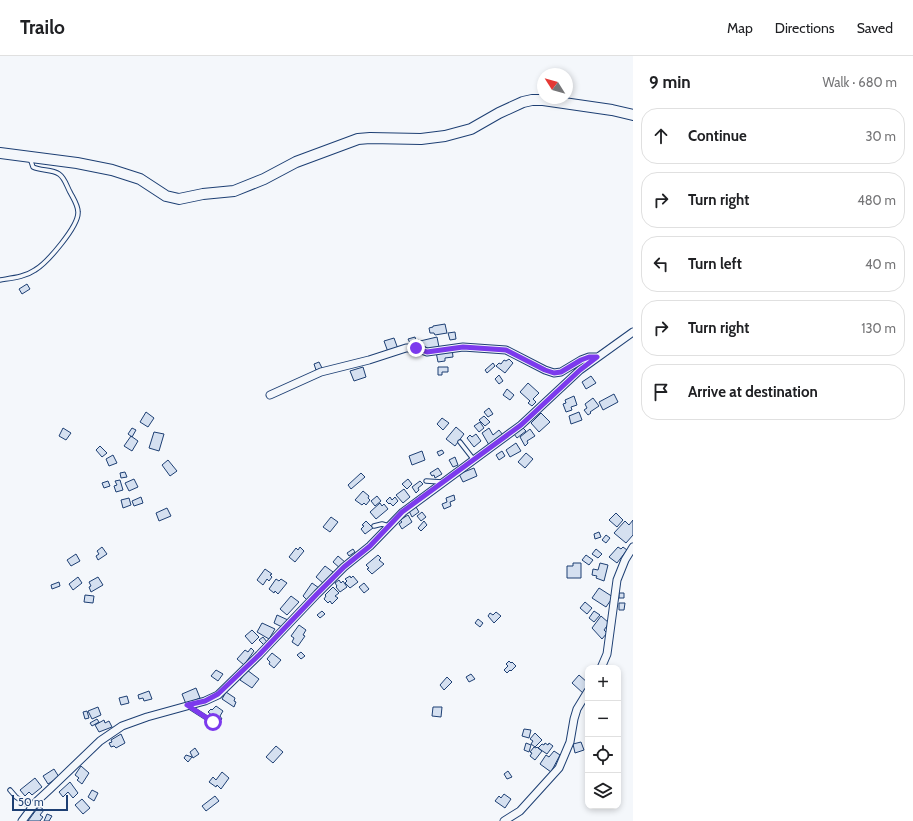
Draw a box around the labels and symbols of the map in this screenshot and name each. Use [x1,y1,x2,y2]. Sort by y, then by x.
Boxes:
north arrow [537,68,573,104]
route end [407,339,425,357]
route start [204,713,222,731]
scale bar [12,793,68,812]

